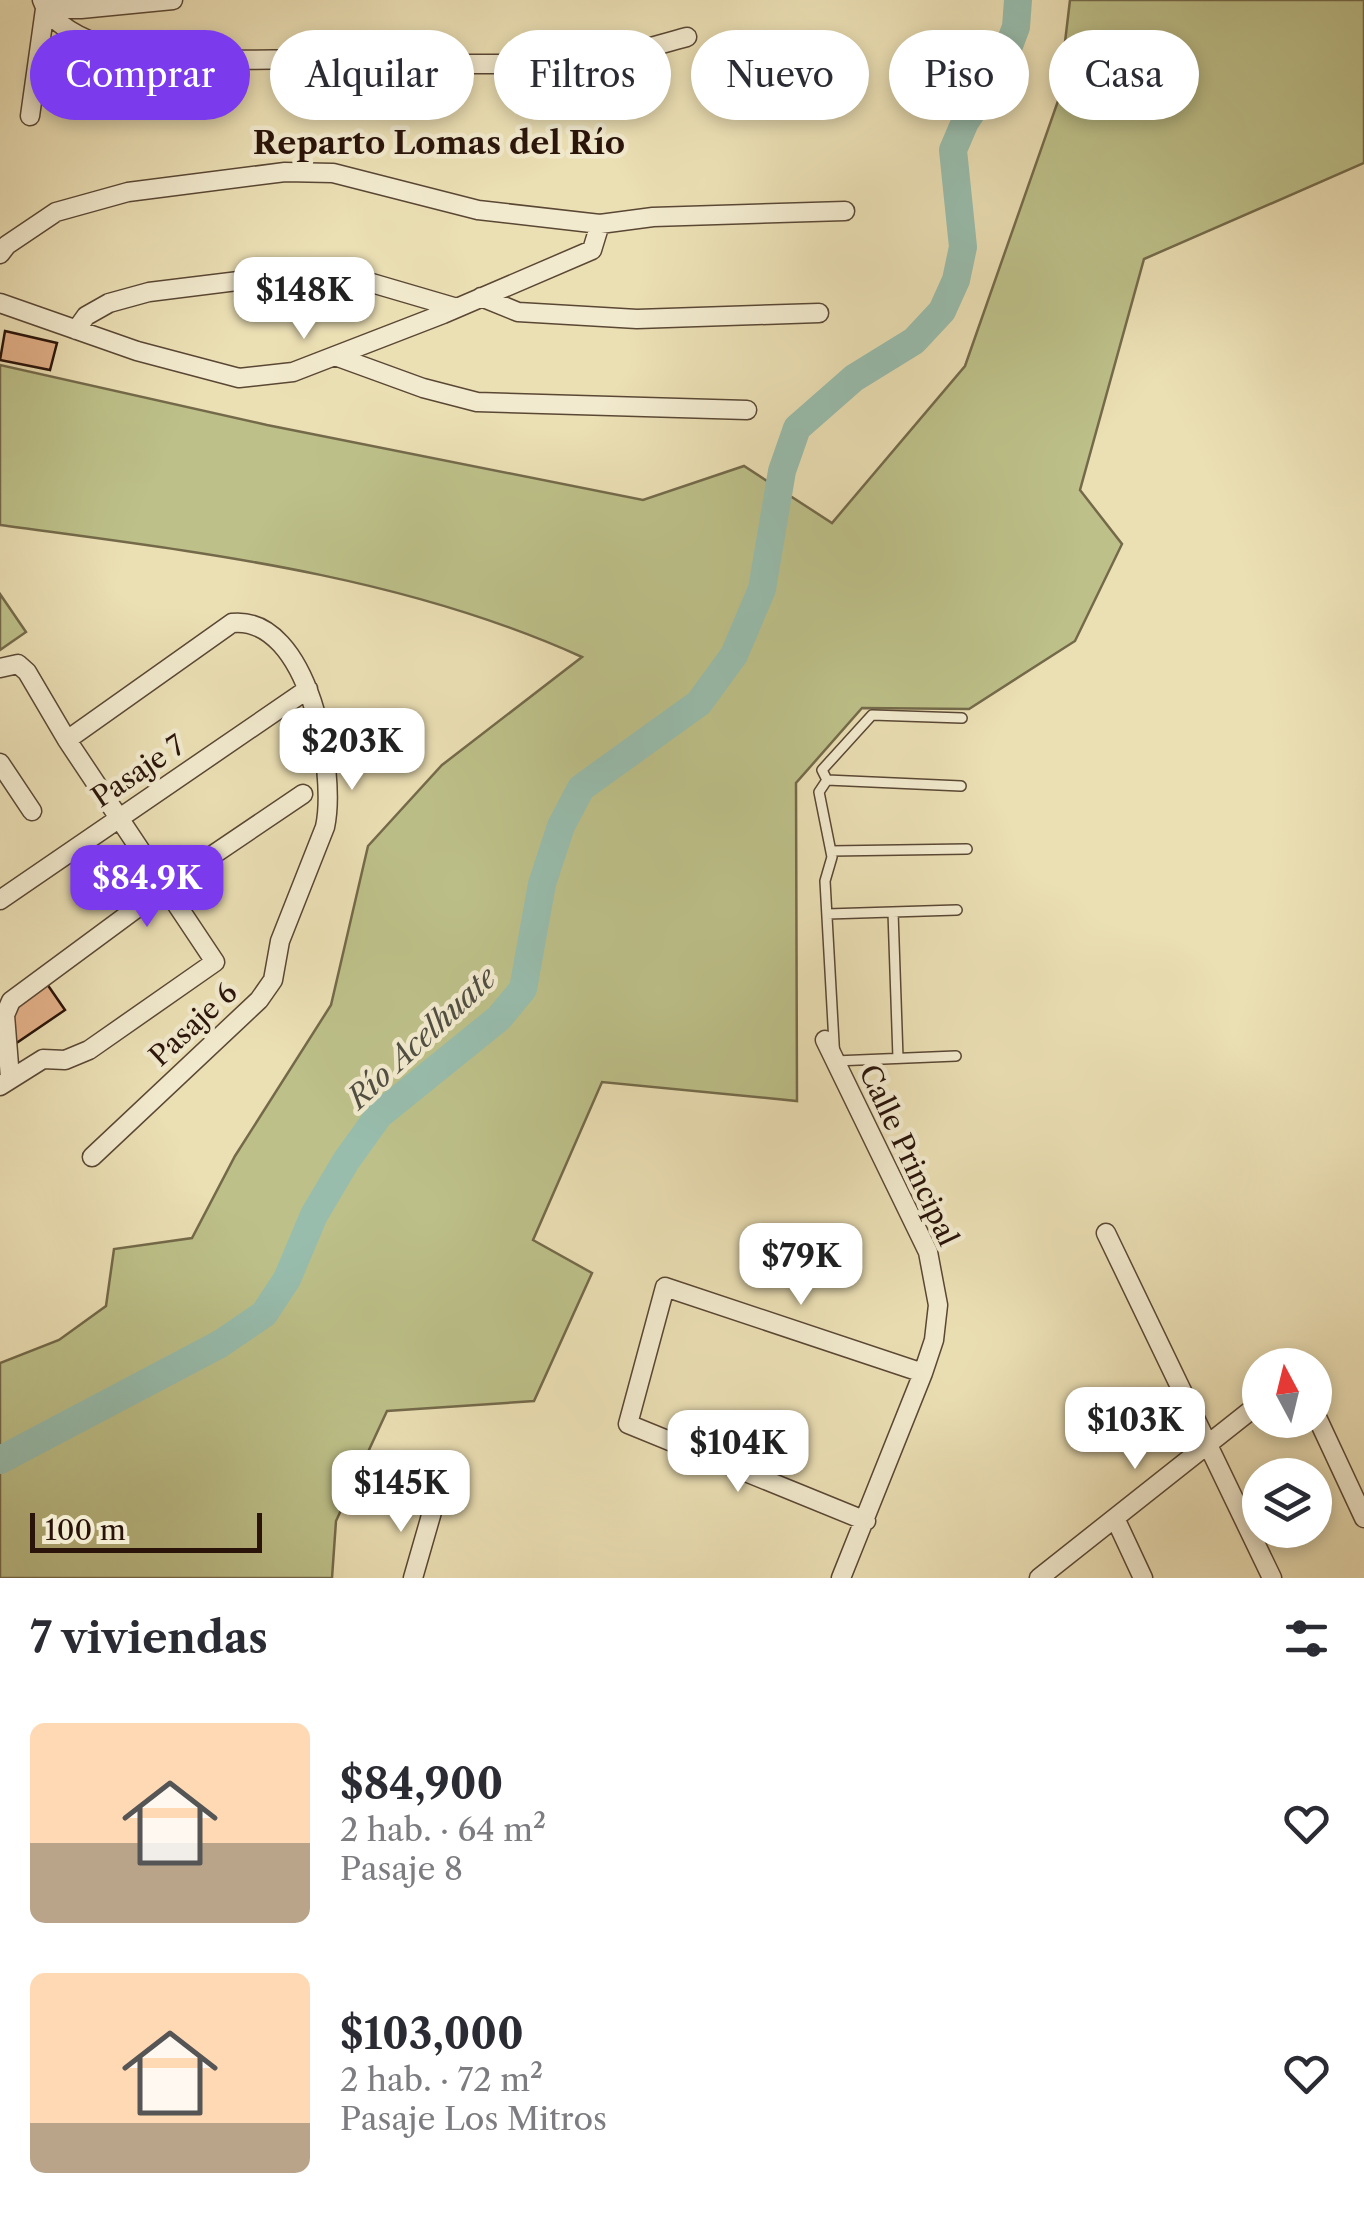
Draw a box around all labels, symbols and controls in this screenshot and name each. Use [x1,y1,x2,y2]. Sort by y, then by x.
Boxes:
chip: Comprar [30,30,250,120]
chip: Alquilar [270,30,474,120]
chip: Filtros [494,30,671,120]
chip: Nuevo [691,30,869,120]
chip: Piso [889,30,1029,120]
chip: Casa [1049,30,1199,120]
district label: Reparto Lomas del Río [253,123,625,162]
pin: $148K [234,257,374,342]
text: $148K [256,270,352,309]
pin: $203K [282,708,422,793]
text: $203K [302,721,402,760]
street label: Pasaje 7 [85,728,191,814]
pin: $84.9K [66,845,228,930]
text: $84.9K [92,858,202,897]
water label: Río Acelhuate [338,958,505,1117]
street label: Pasaje 6 [142,975,244,1073]
street label: Calle Principal [852,1059,966,1251]
pin: $79K [742,1223,860,1308]
text: $79K [761,1236,841,1275]
north arrow [1242,1348,1332,1438]
map controls [1242,1348,1332,1548]
pin: $103K [1065,1387,1205,1472]
text: $103K [1087,1400,1183,1439]
pin: $104K [668,1410,808,1495]
text: $104K [690,1423,786,1462]
pin: $145K [331,1450,471,1535]
button: layers [1242,1458,1332,1548]
text: $145K [354,1463,448,1502]
scale bar [30,1508,262,1552]
text: 100 m [45,1513,126,1547]
icon: filters [1279,1611,1334,1666]
text: 7 viviendas [30,1612,268,1664]
text: $84,900 [340,1758,503,1810]
icon: home [110,1763,230,1883]
icon: heart [1279,1796,1334,1851]
text: 2 hab. · 64 m² [340,1810,546,1849]
text: Pasaje 8 [340,1849,463,1888]
text: $103,000 [340,2008,524,2060]
icon: home [110,2013,230,2133]
icon: heart [1279,2046,1334,2101]
text: 2 hab. · 72 m² [340,2060,543,2099]
text: Pasaje Los Mitros [340,2099,607,2138]

